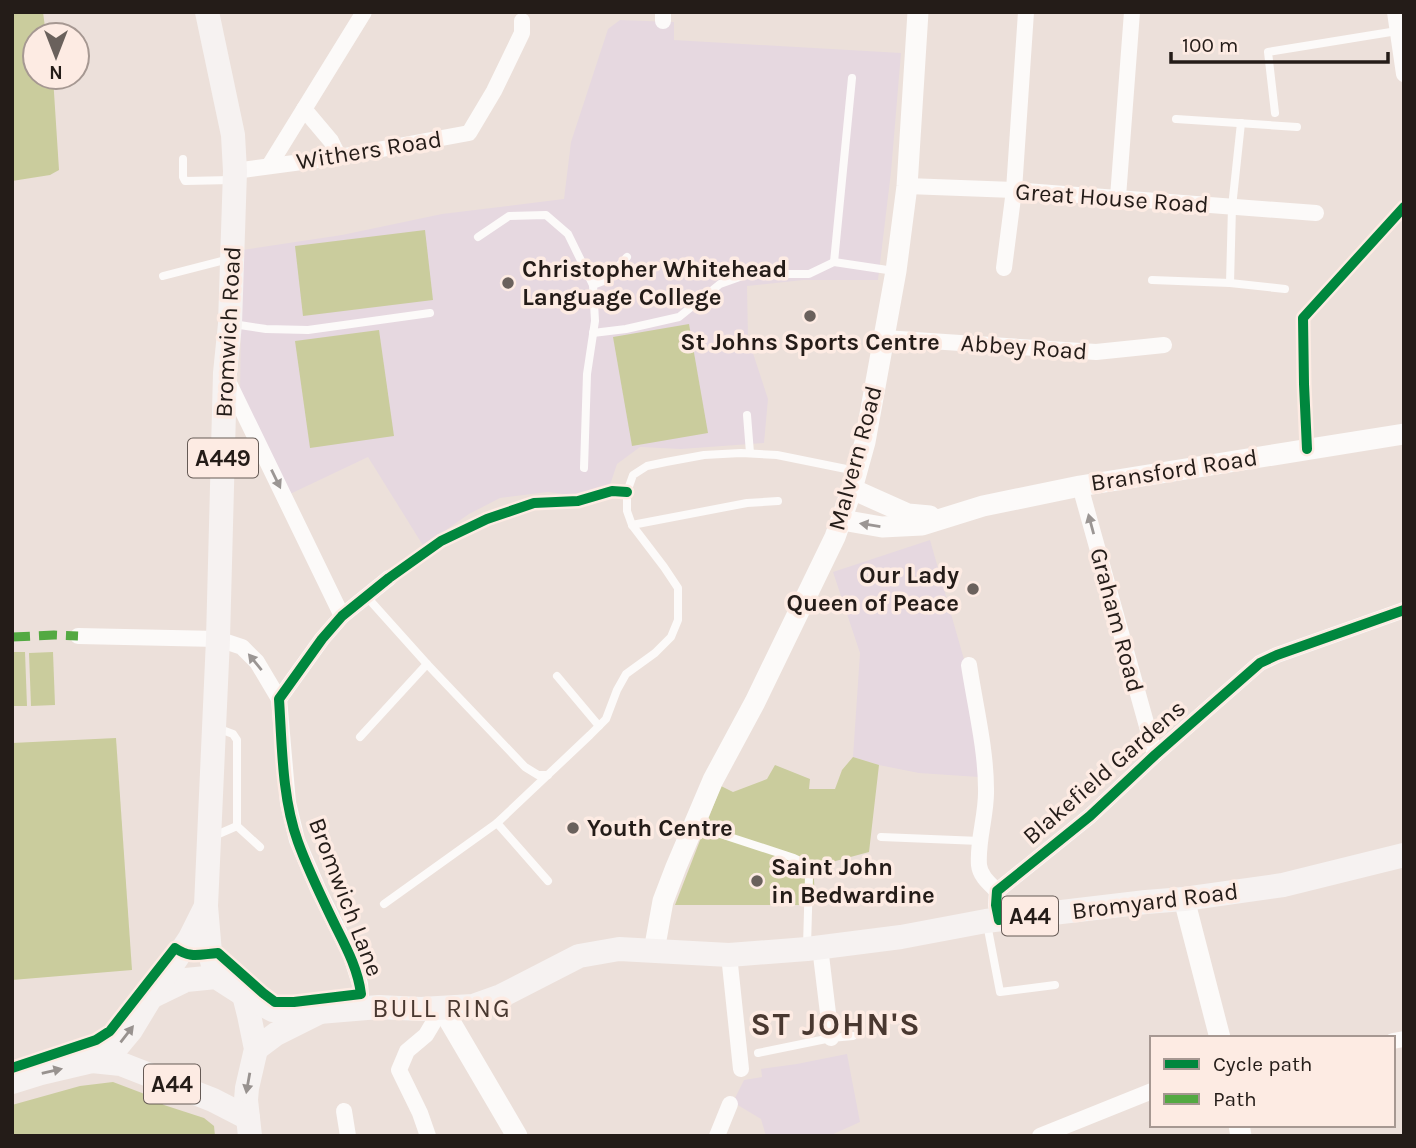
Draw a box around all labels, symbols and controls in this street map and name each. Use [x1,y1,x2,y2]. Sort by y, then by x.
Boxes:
north arrow [21,21,91,91]
scale bar [1171,21,1388,65]
text: 100 m [1182,33,1239,57]
text: N [49,61,63,83]
street label: Withers Road [294,125,444,175]
street label: Great House Road [1014,177,1210,219]
street label: Bromwich Road [210,246,246,418]
place label: Christopher Whitehead Language College [522,255,787,311]
marker: Christopher Whitehead Language College [500,275,516,291]
marker: St Johns Sports Centre [802,308,818,324]
place label: St Johns Sports Centre [680,328,940,356]
street label: Abbey Road [960,329,1088,365]
street label: Malvern Road [822,383,888,533]
road number: A449 [188,438,258,478]
street label: Bransford Road [1089,443,1259,497]
one-way arrow [270,469,281,489]
one-way arrow [1085,513,1095,534]
one-way arrow [859,519,881,530]
street label: Graham Road [1084,545,1150,695]
place label: Our Lady Queen of Peace [786,561,959,617]
marker: Our Lady Queen of Peace [965,581,981,597]
one-way arrow [248,653,263,671]
street label: Blakefield Gardens [1017,694,1191,850]
street label: Bromwich Lane [303,814,389,980]
place label: Youth Centre [587,814,733,842]
marker: Youth Centre [565,820,581,836]
place label: Saint John in Bedwardine [771,853,935,909]
marker: Saint John in Bedwardine [749,873,765,889]
street label: Bromyard Road [1070,877,1240,925]
road number: A44 [1002,897,1058,936]
district label: BULL RING [372,993,512,1024]
district label: ST JOHN'S [750,1006,922,1043]
one-way arrow [119,1026,134,1044]
legend [1150,1036,1395,1127]
text: Cycle path [1213,1052,1313,1076]
road number: A44 [144,1064,200,1104]
one-way arrow [41,1065,63,1076]
one-way arrow [242,1072,253,1094]
text: Path [1213,1087,1257,1111]

